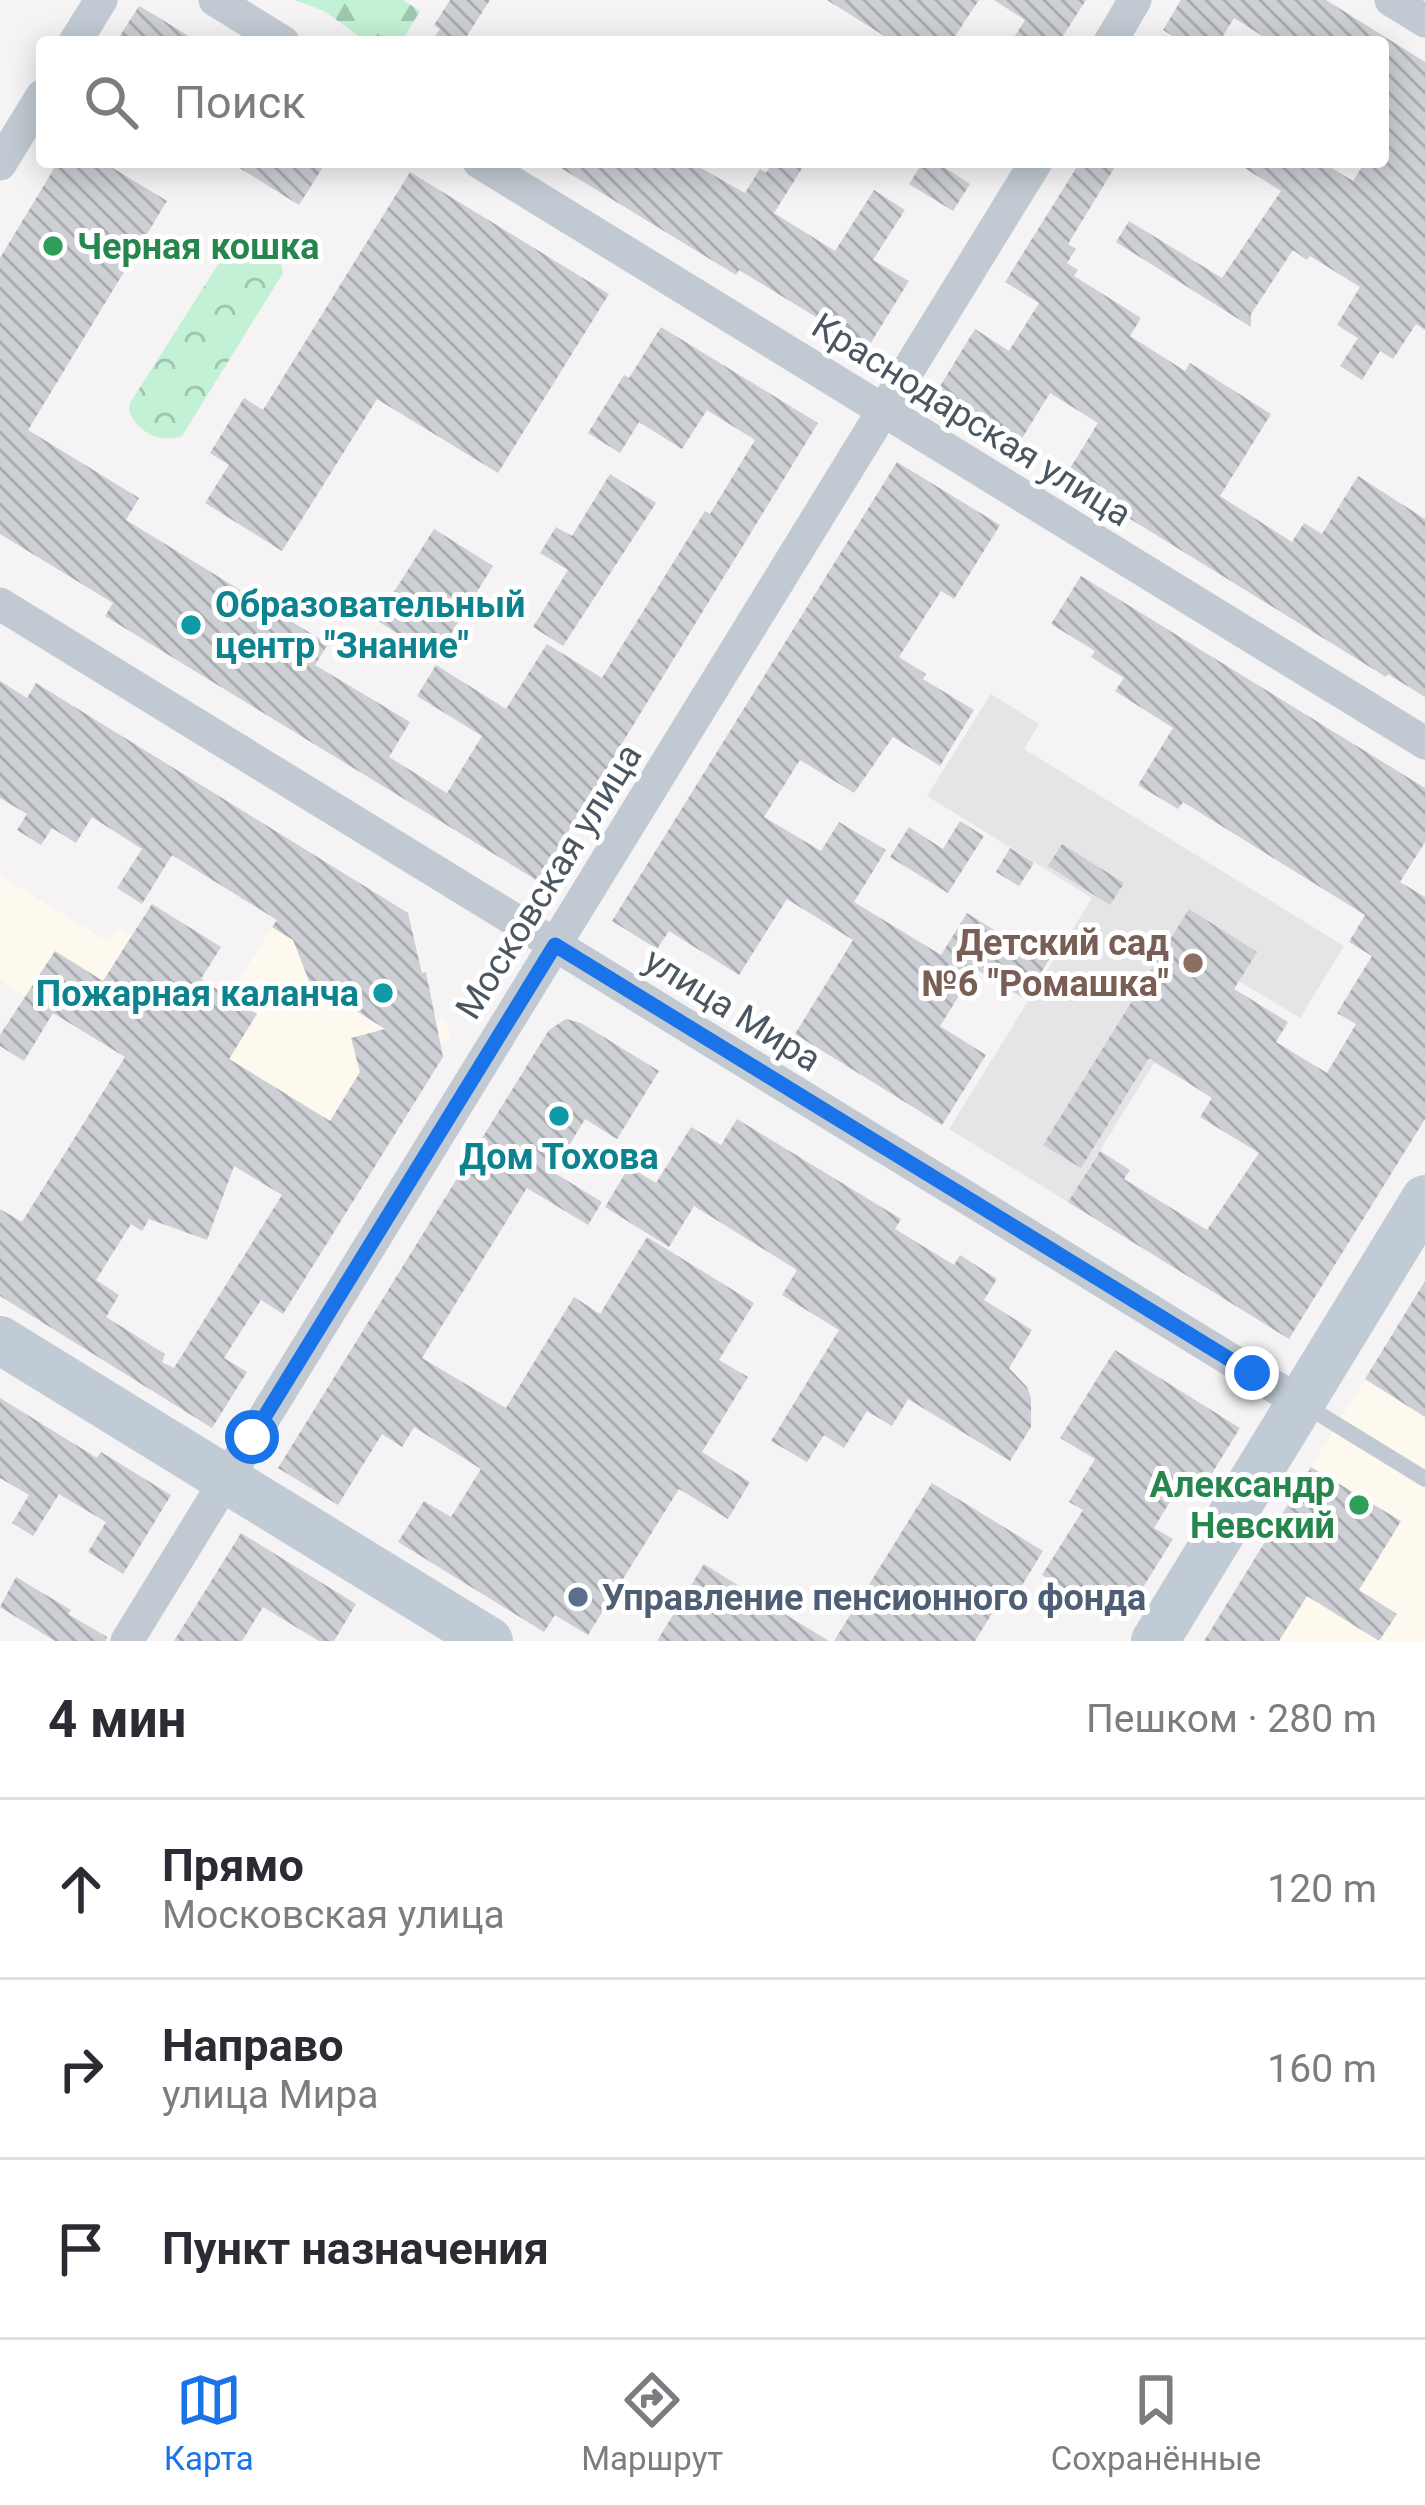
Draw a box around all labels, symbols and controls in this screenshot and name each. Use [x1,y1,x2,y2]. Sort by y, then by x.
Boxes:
search box [36,36,1389,168]
icon: search [78,69,144,135]
text: Поиск [174,76,306,129]
place label: Черная кошка [77,226,319,268]
marker: Черная кошка [40,233,66,259]
street label: Краснодарская улица [804,304,1139,535]
place label: Образовательный центр "Знание" [215,584,525,667]
marker: Образовательный центр "Знание" [178,612,204,638]
street label: Московская улица [447,736,650,1027]
place label: Детский сад №6 "Ромашка" [921,922,1169,1005]
street label: улица Мира [637,939,828,1081]
marker: Детский сад №6 "Ромашка" [1180,950,1206,976]
place label: Пожарная каланча [36,973,359,1015]
marker: Пожарная каланча [370,980,396,1006]
marker: Дом Тохова [546,1103,572,1129]
place label: Дом Тохова [459,1136,659,1178]
route end [1225,1346,1279,1400]
route start [225,1410,279,1464]
place label: Александр Невский [1150,1464,1335,1547]
marker: Александр Невский [1346,1492,1372,1518]
place label: Управление пенсионного фонда [602,1577,1146,1619]
marker: Управление пенсионного фонда [565,1584,591,1610]
text: 4 мин [48,1690,186,1749]
text: Пешком · 280 m [1086,1696,1377,1742]
text: Прямо [162,1839,304,1892]
icon: ahead [48,1856,114,1922]
text: 120 m [1267,1866,1377,1912]
text: Московская улица [162,1892,505,1938]
text: Направо [162,2019,344,2072]
icon: right [48,2036,114,2102]
text: 160 m [1267,2046,1377,2092]
text: улица Мира [162,2072,378,2118]
icon: arrive [48,2216,114,2282]
text: Пункт назначения [162,2222,549,2275]
tab: Карта [164,2367,254,2478]
tab: Маршрут [581,2367,723,2478]
tab: Сохранённые [1051,2367,1261,2478]

